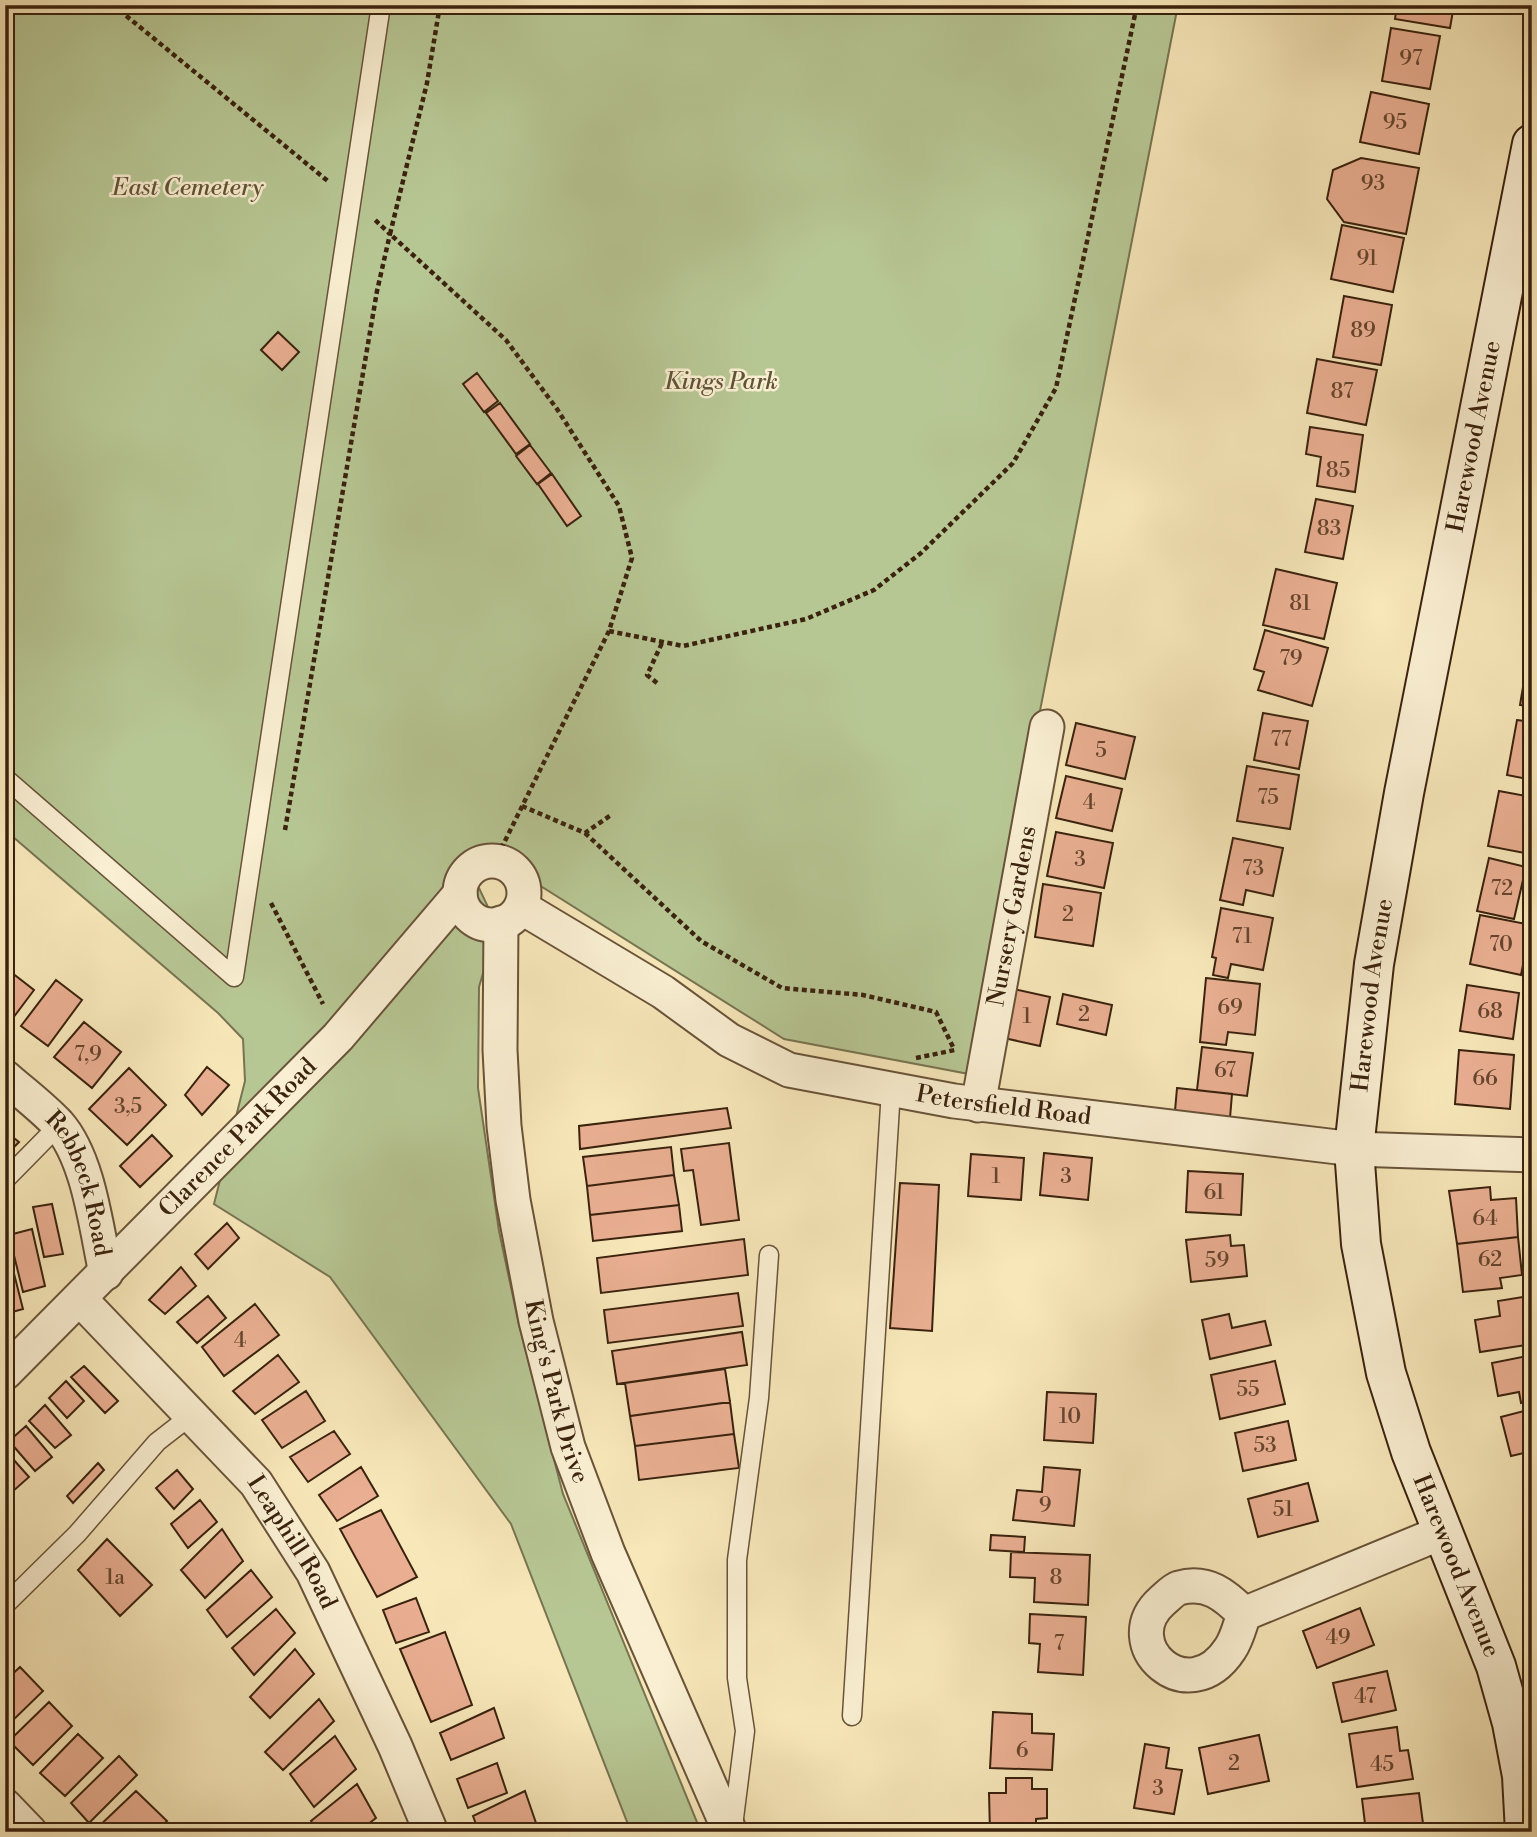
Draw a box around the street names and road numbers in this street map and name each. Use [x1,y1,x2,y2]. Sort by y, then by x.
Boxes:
street label: Harewood Avenue [1441,338,1508,535]
street label: Nursery Gardens [981,824,1044,1009]
street label: Harewood Avenue [1345,896,1400,1093]
street label: Clarence Park Road [153,1052,324,1224]
street label: Petersfield Road [914,1079,1093,1132]
street label: Rebbeck Road [39,1105,117,1259]
street label: King's Park Drive [517,1297,595,1488]
street label: Leaphill Road [240,1470,343,1614]
street label: Harewood Avenue [1406,1470,1506,1662]

